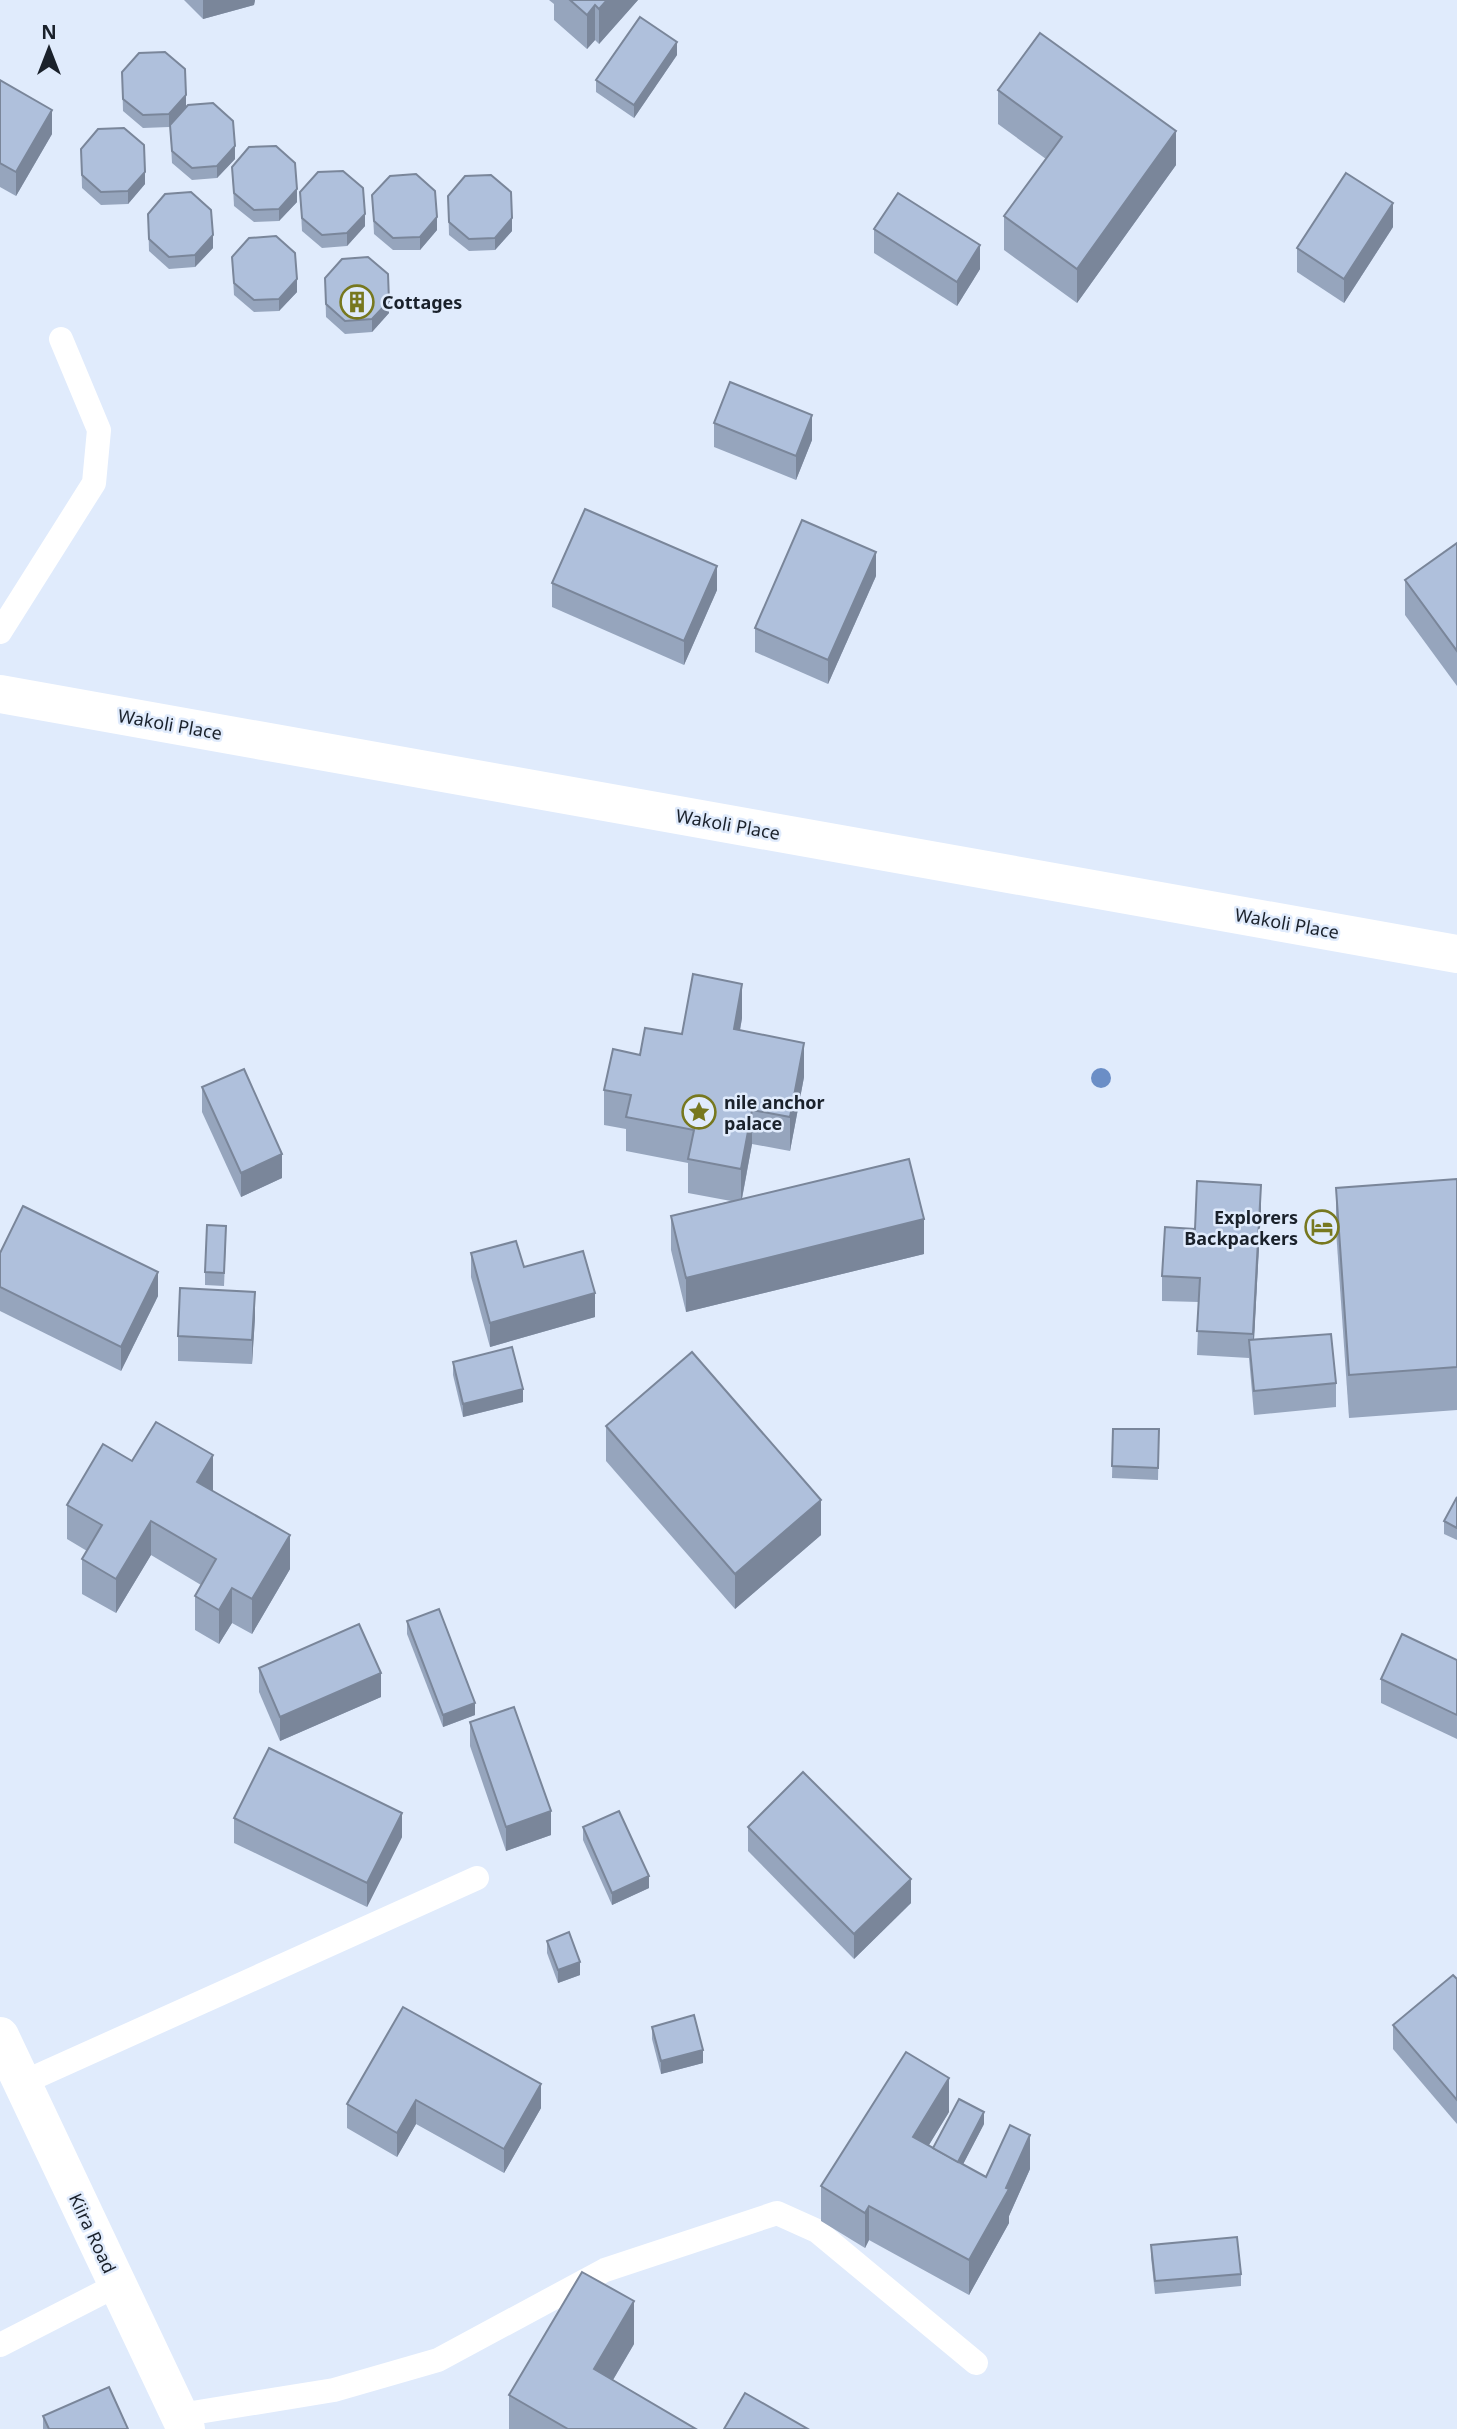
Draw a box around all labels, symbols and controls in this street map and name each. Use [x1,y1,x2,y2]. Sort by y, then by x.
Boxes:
north arrow [14,14,84,84]
text: N [41,19,57,45]
building icon: Cottages [338,283,376,321]
place label: Cottages [382,290,462,314]
street label: Wakoli Place [116,703,224,745]
street label: Wakoli Place [674,803,782,845]
street label: Wakoli Place [1233,902,1341,944]
place label: nile anchor palace [724,1090,825,1135]
place icon: nile anchor palace [680,1093,718,1131]
place label: Explorers Backpackers [1184,1205,1298,1250]
hotel icon: Explorers Backpackers [1303,1208,1341,1246]
street label: Kiira Road [64,2189,122,2277]

